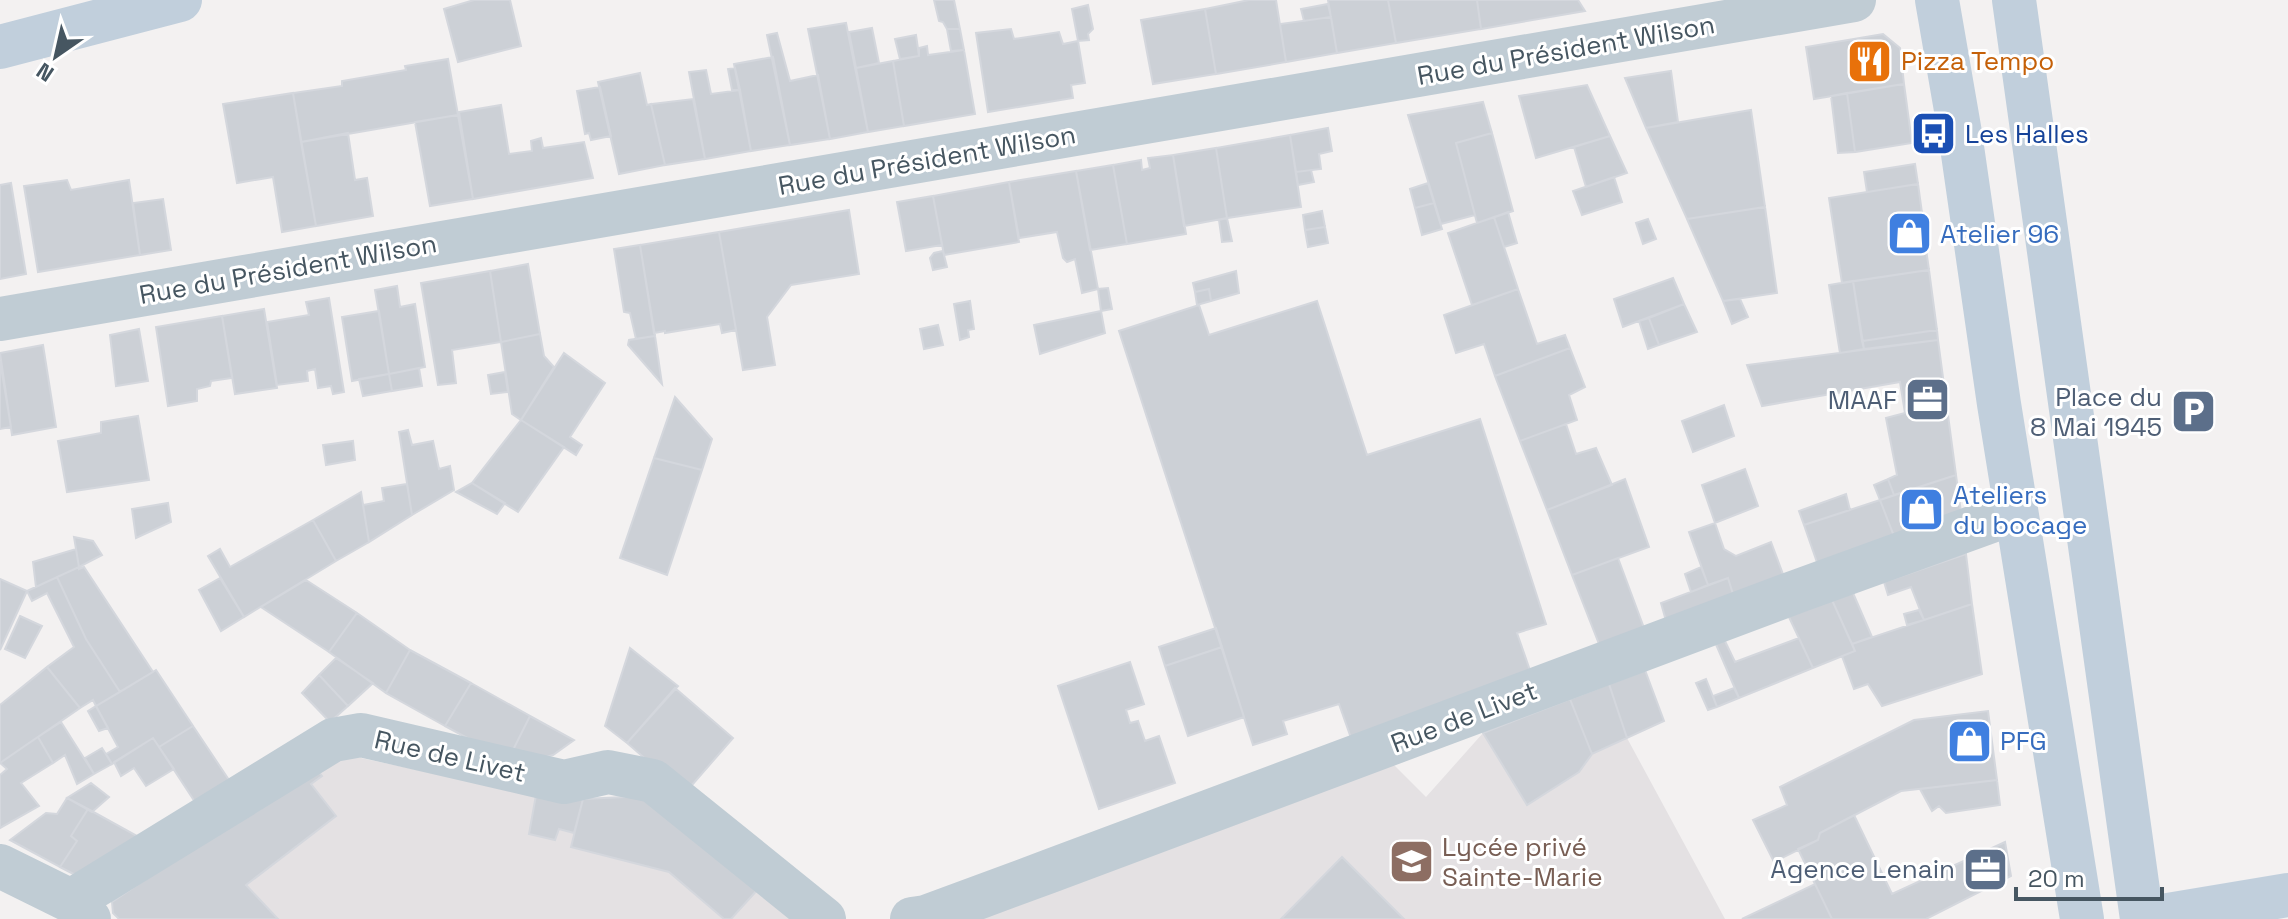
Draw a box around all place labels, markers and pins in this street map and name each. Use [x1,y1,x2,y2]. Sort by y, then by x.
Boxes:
restaurant icon: Pizza Tempo [1846,37,1894,85]
place label: Pizza Tempo [1901,44,2054,78]
bus stop icon: Les Halles [1910,110,1958,158]
place label: Les Halles [1965,117,2089,151]
shop icon: Atelier 96 [1885,210,1933,258]
place label: Atelier 96 [1940,217,2059,251]
office icon: MAAF [1904,376,1952,424]
place label: Place du 8 Mai 1945 [2030,380,2162,444]
place label: MAAF [1828,383,1897,417]
parking icon: Place du 8 Mai 1945 [2169,388,2217,436]
place label: Ateliers du bocage [1953,478,2087,542]
shop icon: Ateliers du bocage [1898,486,1946,534]
shop icon: PFG [1945,717,1993,765]
place label: PFG [2000,724,2047,758]
place label: Lycée privé Sainte-Marie [1442,830,1603,894]
school or university icon: Lycée privé Sainte-Marie [1387,838,1435,886]
office icon: Agence Lenain [1962,845,2010,893]
place label: Agence Lenain [1770,852,1955,886]

